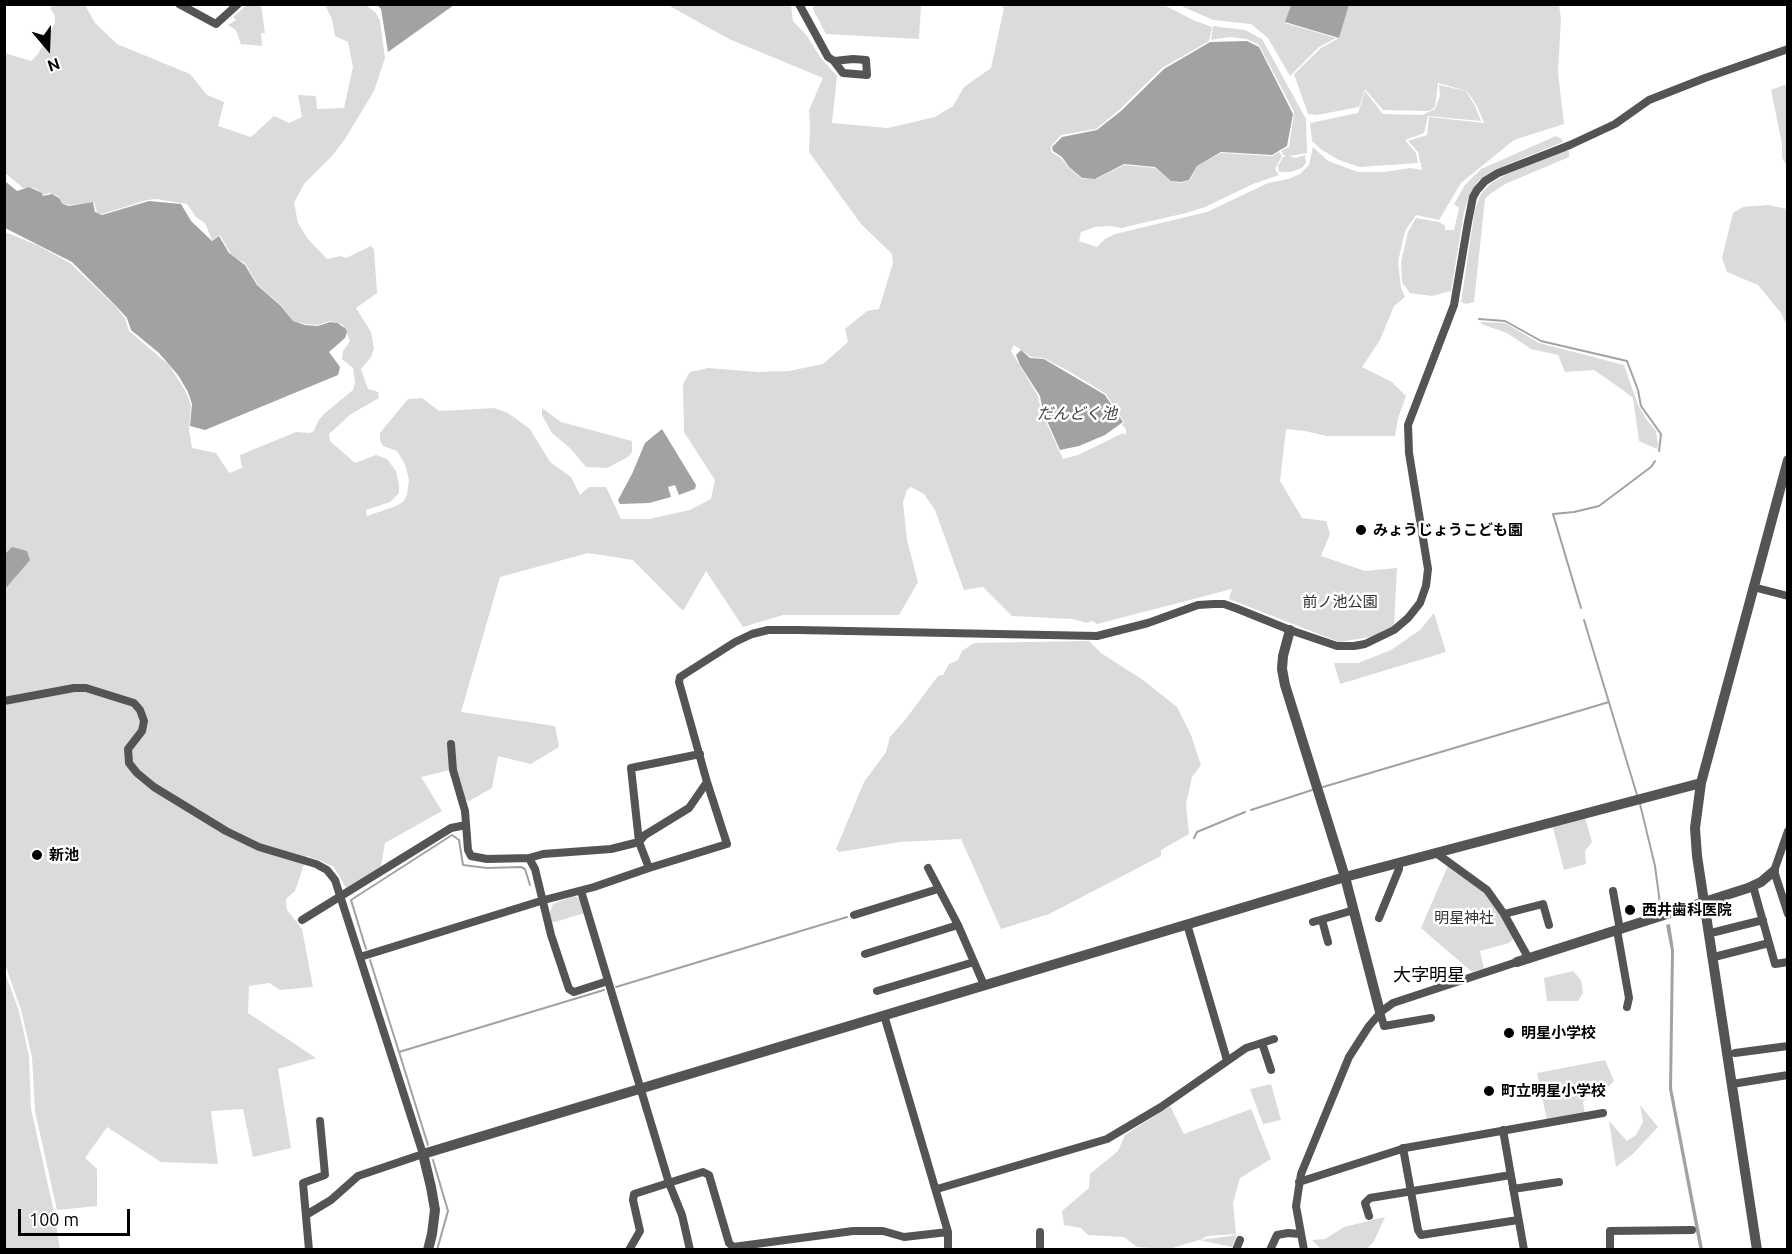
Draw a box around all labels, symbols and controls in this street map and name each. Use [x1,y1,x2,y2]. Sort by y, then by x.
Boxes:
north arrow [18,18,78,78]
text: N [45,55,62,75]
water label: だんどく池 [1037,404,1117,424]
place label: みょうじょうこども園 [1373,521,1523,539]
marker: みょうじょうこども園 [1354,523,1368,537]
park label: 前ノ池公園 [1303,593,1377,611]
place label: 新池 [49,846,79,864]
marker: 新池 [30,848,44,862]
place label: 西井歯科医院 [1642,901,1732,919]
marker: 西井歯科医院 [1623,903,1637,917]
park label: 明星神社 [1434,909,1494,927]
district label: 大字明星 [1393,964,1465,986]
place label: 明星小学校 [1521,1024,1596,1042]
marker: 明星小学校 [1502,1026,1516,1040]
place label: 町立明星小学校 [1501,1082,1606,1100]
marker: 町立明星小学校 [1482,1084,1496,1098]
scale bar [21,1197,134,1235]
text: 100 m [29,1209,79,1229]

